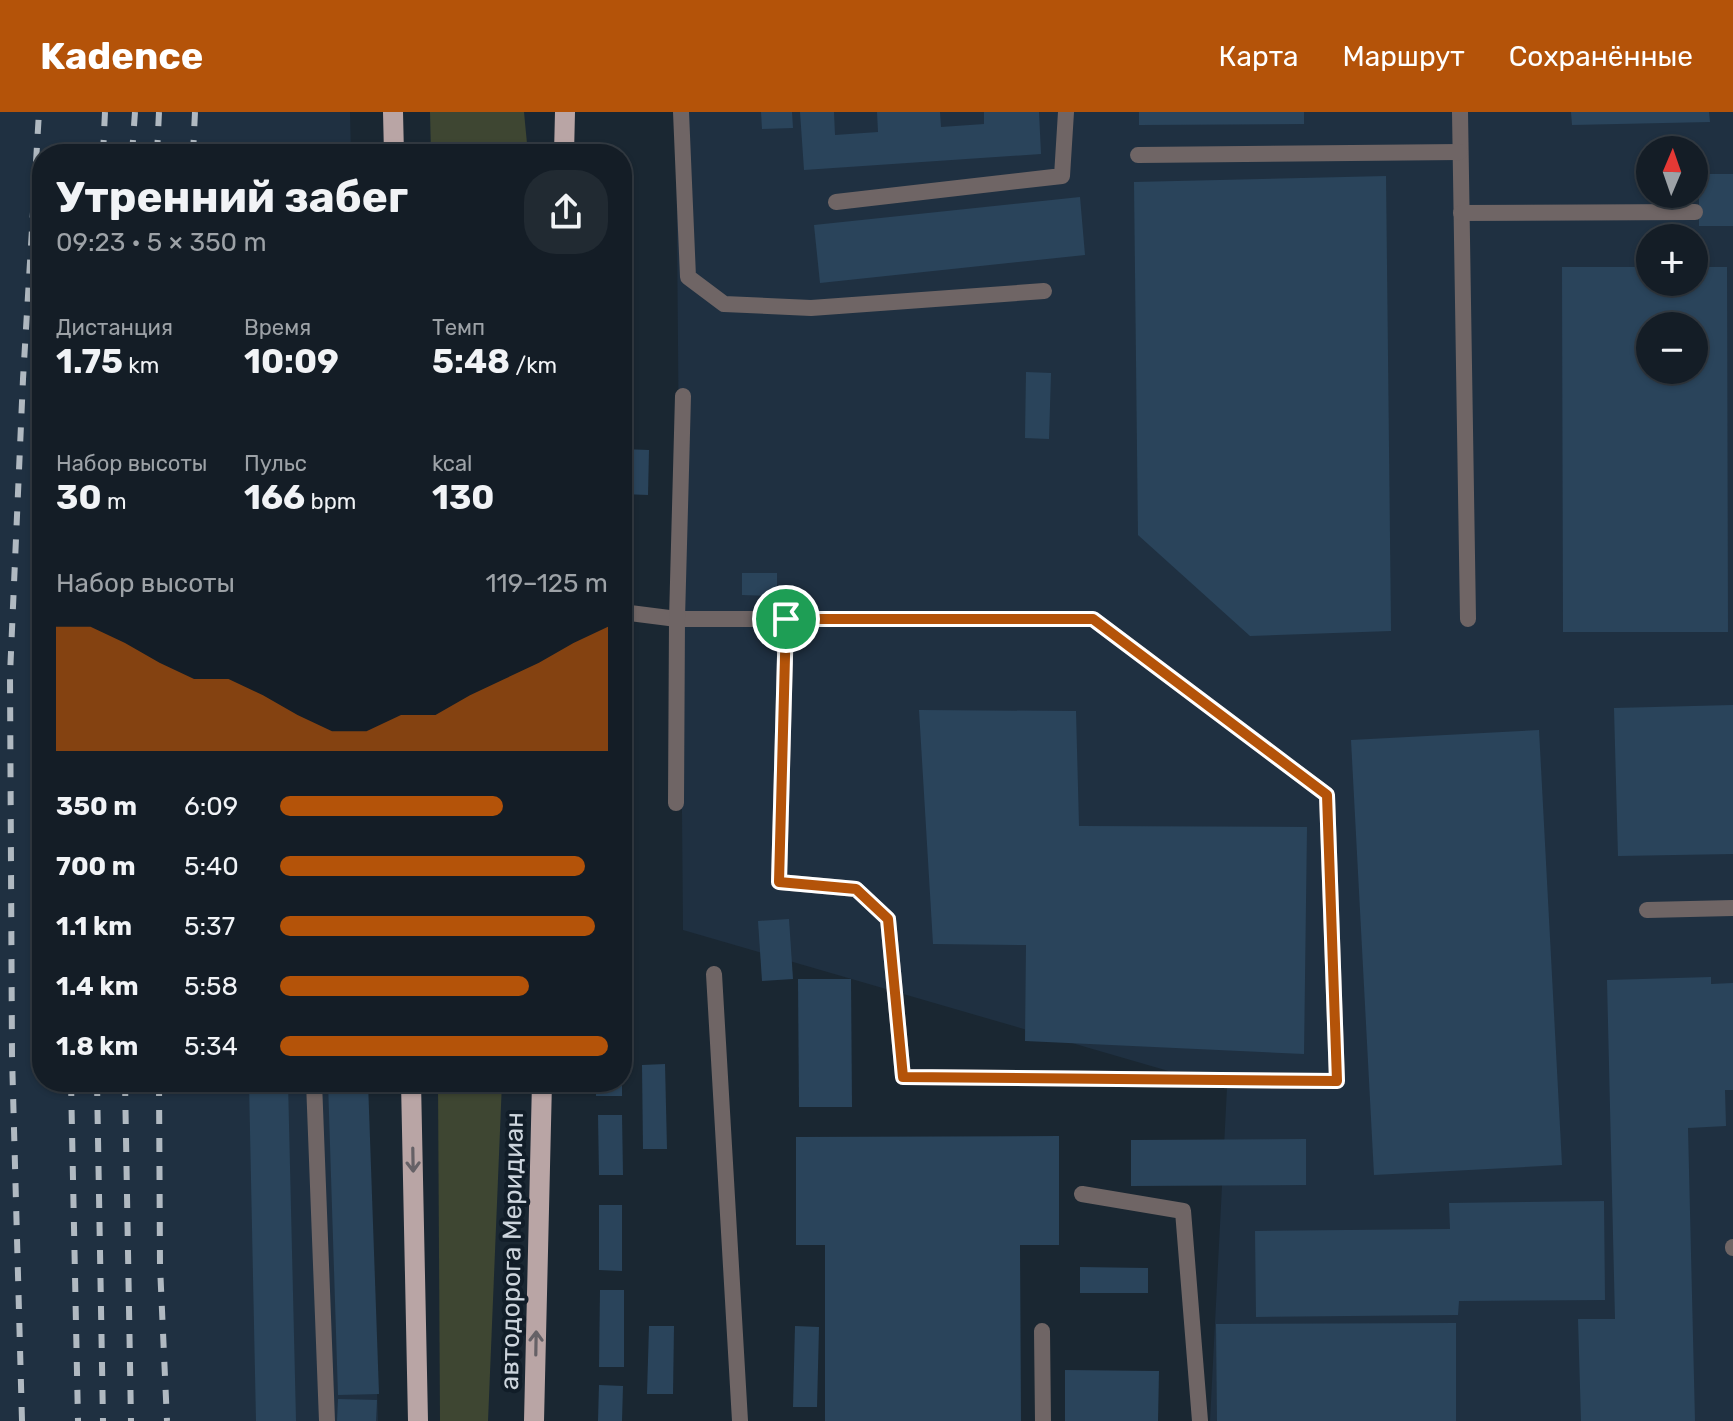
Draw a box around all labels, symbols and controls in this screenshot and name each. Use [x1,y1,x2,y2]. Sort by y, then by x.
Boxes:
text: Kadence [40,33,203,79]
text: Карта [1219,40,1298,73]
text: Маршрут [1342,40,1465,73]
text: Сохранённые [1509,40,1693,73]
north arrow [1636,136,1708,208]
map controls [1636,136,1708,384]
button: share [524,170,608,254]
text: Утренний забег [56,171,408,223]
button: + [1636,224,1708,296]
text: 09:23 · 5 × 350 m [56,227,267,258]
button: − [1636,312,1708,384]
text: Дистанция [56,314,173,341]
text: Время [244,314,311,341]
text: Темп [432,314,485,341]
text: 1.75 [56,341,123,382]
text: 10:09 [244,341,339,382]
text: 5:48 [432,341,510,382]
text: km [123,352,159,379]
text: /km [510,352,557,379]
text: Набор высоты [56,450,207,477]
text: Пульс [244,450,307,477]
text: kcal [432,450,472,477]
text: 30 [56,477,102,518]
text: 166 [244,477,305,518]
text: 130 [432,477,494,518]
text: m [102,488,126,515]
text: bpm [305,488,356,515]
text: Набор высоты [56,568,235,599]
text: 119–125 m [485,568,608,599]
pin [752,585,820,653]
icon: arrive [764,597,808,641]
text: 350 m [56,791,137,822]
text: 6:09 [184,791,238,822]
text: 700 m [56,851,136,882]
text: 5:40 [184,851,239,882]
text: 1.1 km [56,911,132,942]
text: 5:37 [184,911,235,942]
text: 1.4 km [56,971,138,1002]
text: 5:58 [184,971,238,1002]
text: 1.8 km [56,1031,138,1062]
text: 5:34 [184,1031,238,1062]
street label: автодорога Меридиан [494,1112,530,1390]
one-way arrow [405,1146,421,1173]
one-way arrow [528,1330,543,1357]

